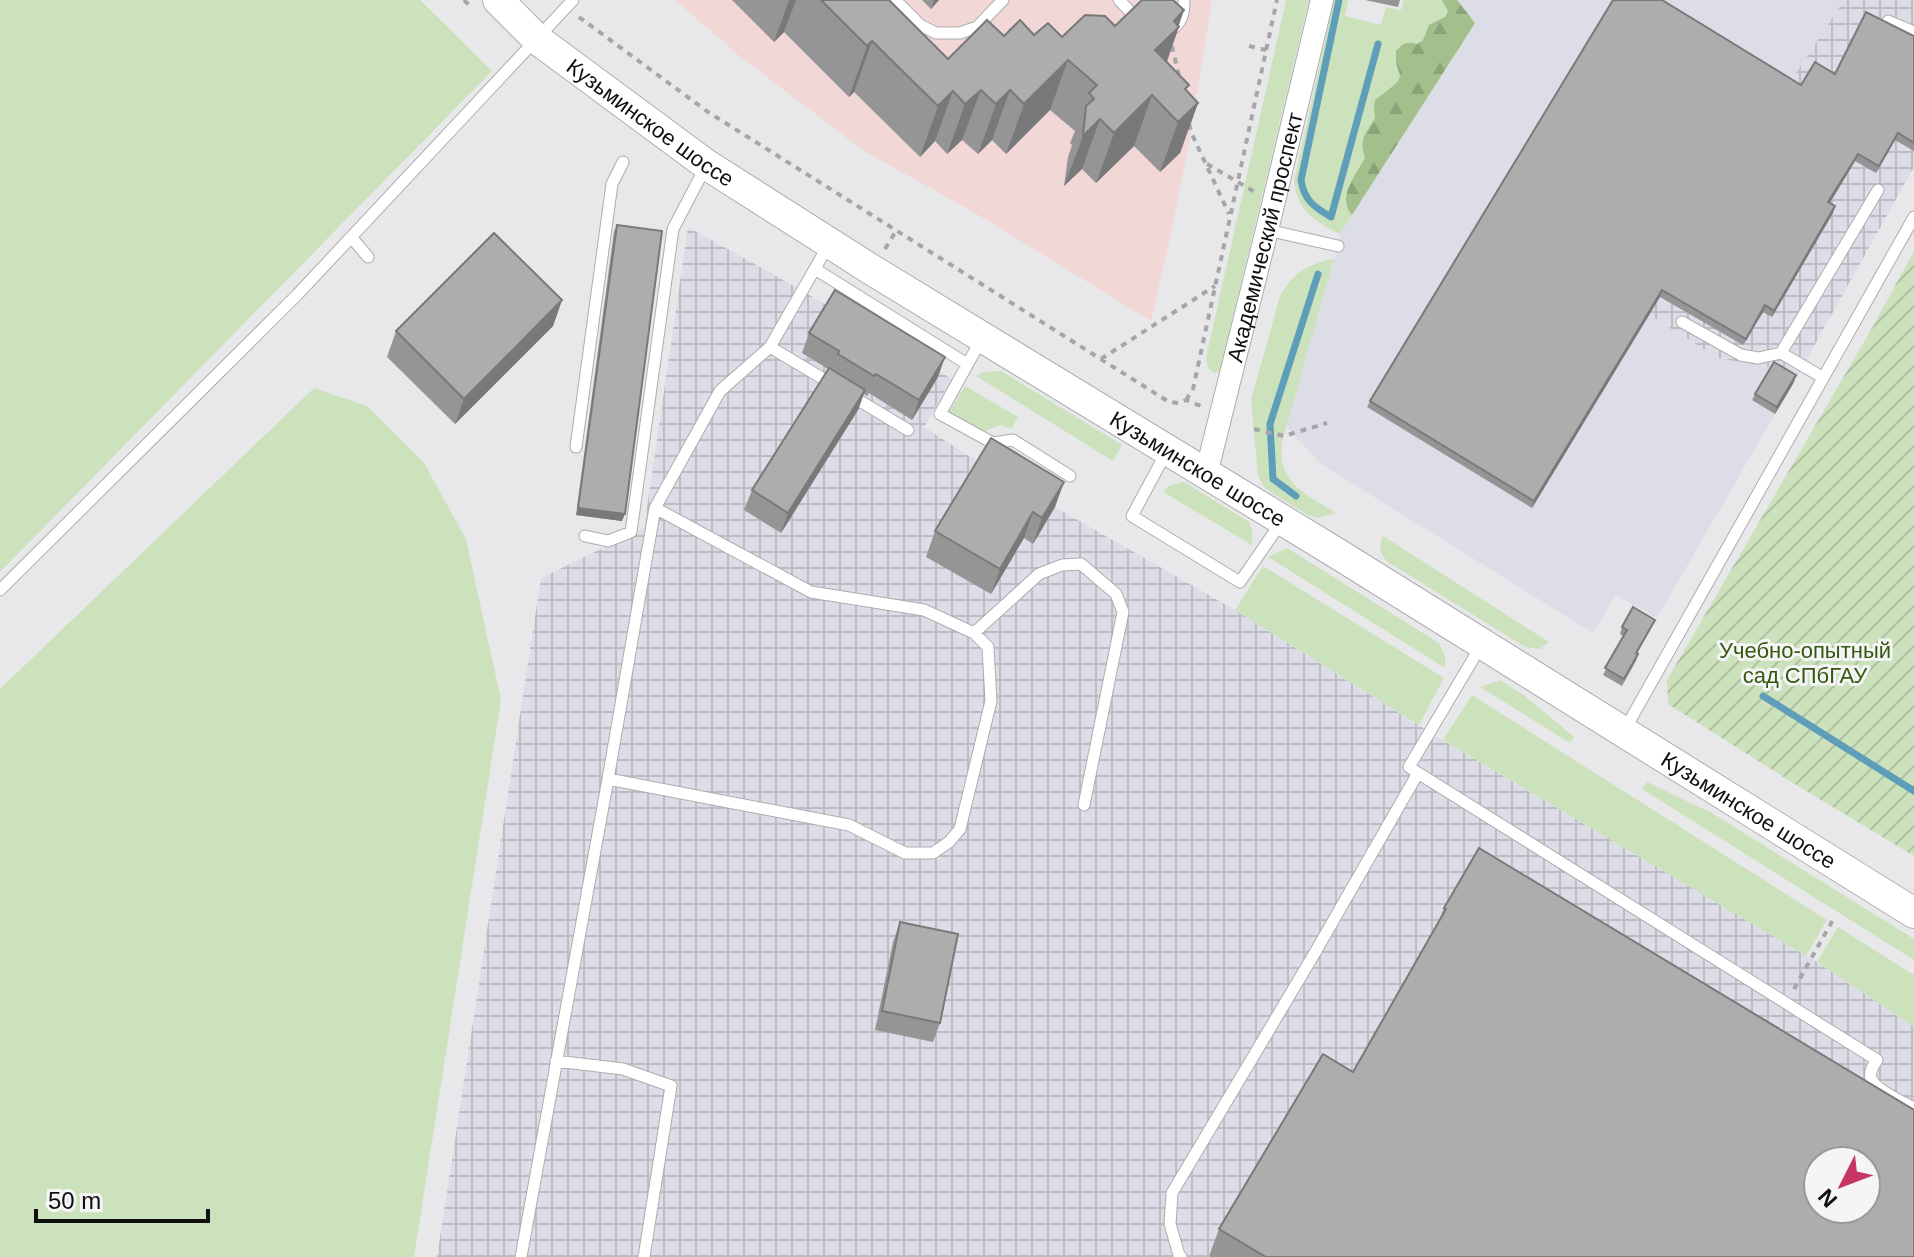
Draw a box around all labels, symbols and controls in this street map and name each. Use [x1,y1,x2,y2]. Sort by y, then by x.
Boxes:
street label: Кузьминское шоссе [562,53,739,191]
street label: Академический проспект [1222,110,1307,365]
street label: Кузьминское шоссе [1106,406,1290,531]
park label: Учебно-опытный сад СПбГАУ [1719,638,1891,688]
street label: Кузьминское шоссе [1657,746,1840,874]
north arrow [1802,1145,1882,1225]
scale bar [36,1173,208,1223]
text: N [1813,1184,1842,1212]
text: 50 m [48,1187,101,1214]

